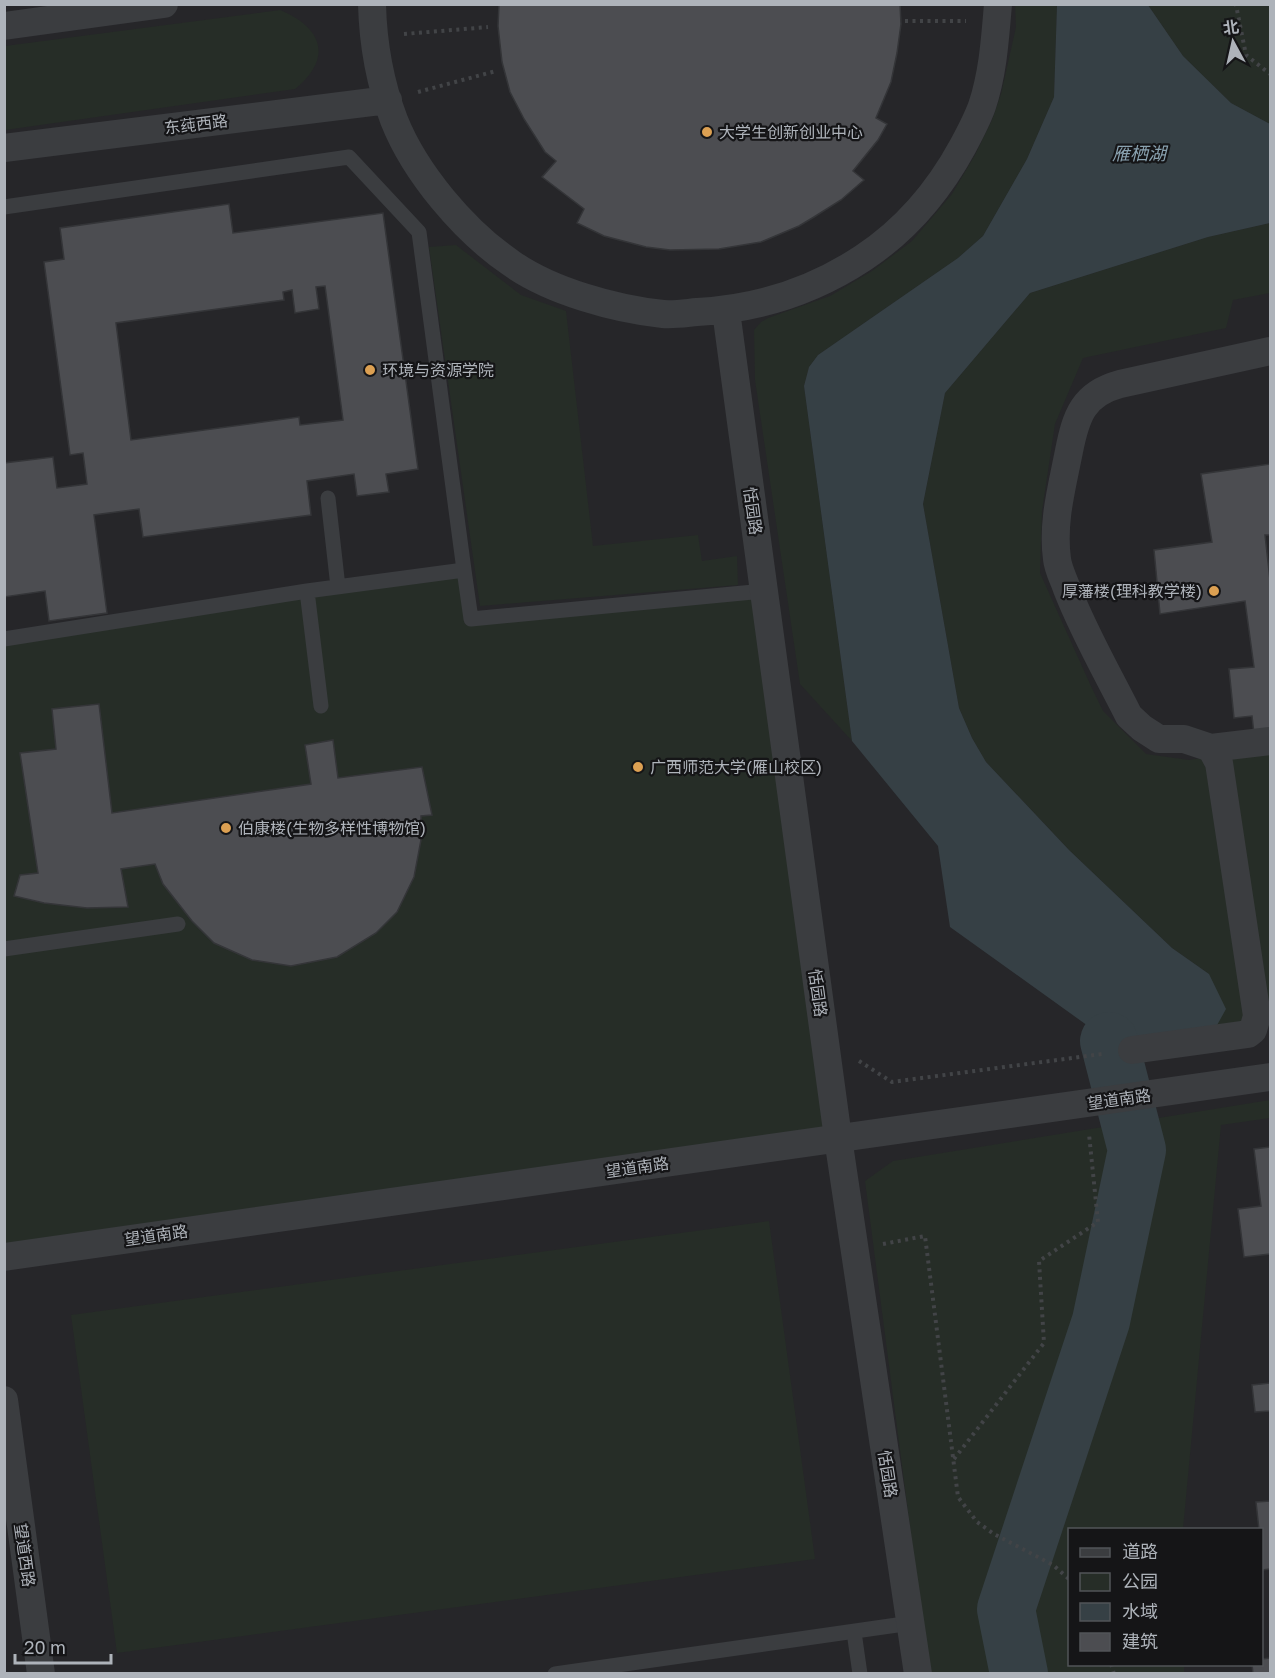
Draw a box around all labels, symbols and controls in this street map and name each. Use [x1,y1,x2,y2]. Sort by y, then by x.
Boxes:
north arrow [1203,12,1263,72]
text: 北 [1222,16,1240,38]
street label: 东莼西路 [163,110,229,138]
place label: 大学生创新创业中心 [719,122,863,142]
marker: 大学生创新创业中心 [700,125,714,139]
water label: 雁栖湖 [1112,142,1169,164]
place label: 环境与资源学院 [382,360,494,380]
marker: 环境与资源学院 [363,363,377,377]
street label: 恬园路 [740,486,766,536]
place label: 厚藩楼(理科教学楼) [1062,581,1202,601]
marker: 厚藩楼(理科教学楼) [1207,584,1221,598]
place label: 广西师范大学(雁山校区) [650,757,822,777]
marker: 广西师范大学(雁山校区) [631,760,645,774]
place label: 伯康楼(生物多样性博物馆) [238,818,426,838]
marker: 伯康楼(生物多样性博物馆) [219,821,233,835]
street label: 恬园路 [805,968,831,1018]
street label: 望道南路 [1086,1085,1152,1113]
street label: 望道南路 [604,1153,670,1181]
street label: 望道南路 [123,1221,189,1249]
street label: 恬园路 [874,1449,902,1499]
street label: 望道西路 [11,1522,39,1588]
legend [1068,1528,1263,1666]
text: 道路 [1122,1540,1158,1562]
text: 公园 [1122,1570,1158,1592]
text: 水域 [1122,1600,1158,1622]
scale bar [15,1627,111,1665]
text: 建筑 [1122,1630,1158,1652]
text: 20 m [24,1636,66,1658]

